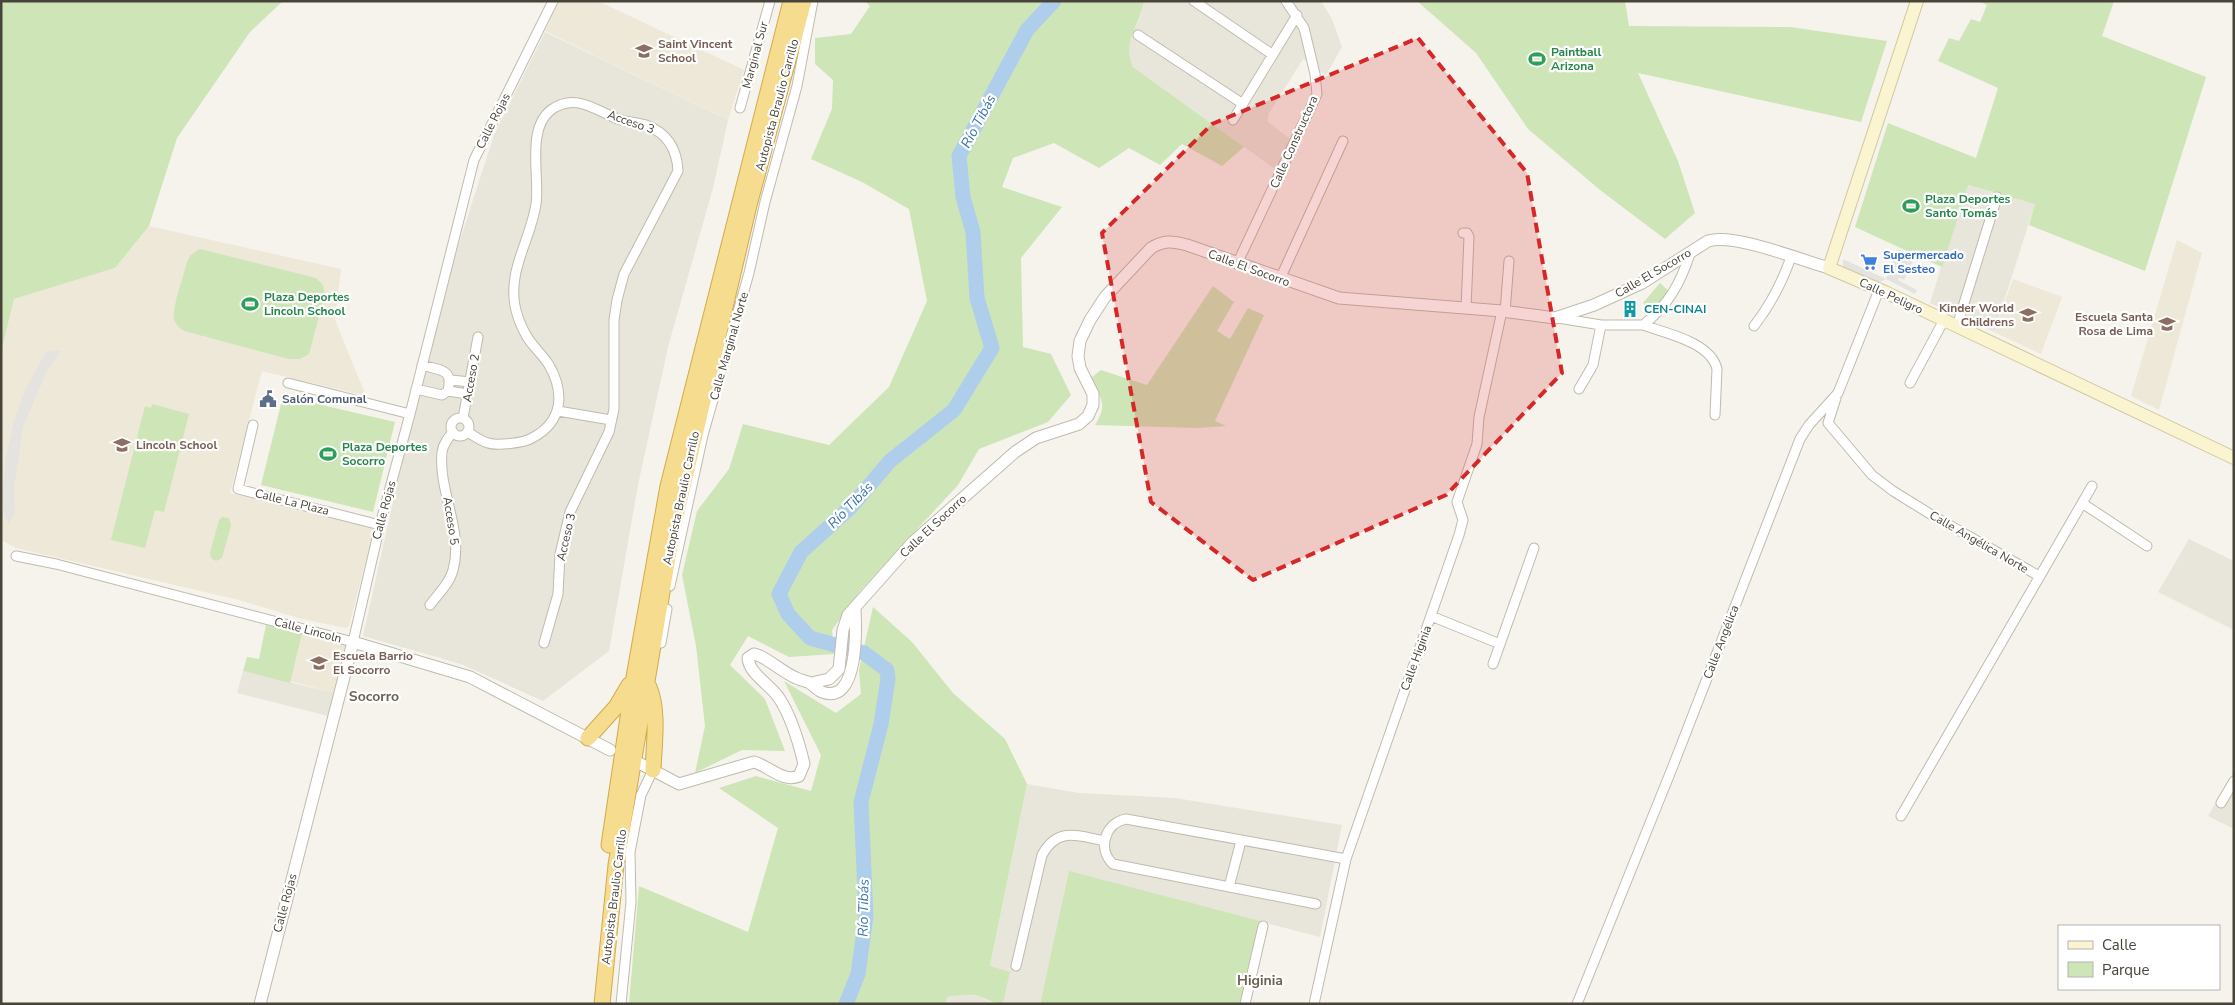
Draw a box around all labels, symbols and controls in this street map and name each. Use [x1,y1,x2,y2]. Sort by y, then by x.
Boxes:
street label: Marginal Sur [738,19,772,90]
place label: Saint Vincent School [658,36,733,66]
street label: Autopista Braulio Carrillo [752,37,802,173]
school or university icon: Saint Vincent School [634,41,654,61]
place label: Paintball Arizona [1551,44,1601,74]
sports icon: Paintball Arizona [1527,49,1547,69]
street label: Calle Rojas [472,90,514,151]
water label: Río Tibás [956,91,1001,151]
street label: Calle Constructora [1266,93,1322,191]
street label: Acceso 3 [605,107,657,137]
place label: Plaza Deportes Santo Tomás [1925,191,2011,221]
sports icon: Plaza Deportes Santo Tomás [1901,196,1921,216]
street label: Calle El Socorro [1612,244,1694,301]
street label: Calle El Socorro [1206,246,1292,290]
place label: Supermercado El Sesteo [1883,247,1964,277]
supermarket icon: Supermercado El Sesteo [1859,252,1879,272]
street label: Calle Peligro [1856,274,1926,318]
place label: Plaza Deportes Lincoln School [264,289,350,319]
street label: Calle Marginal Norte [706,290,752,402]
sports icon: Plaza Deportes Lincoln School [240,294,260,314]
building icon: CEN-CINAI [1620,299,1640,319]
place label: Kinder World Childrens [1939,300,2014,330]
place label: CEN-CINAI [1644,301,1706,317]
school or university icon: Kinder World Childrens [2018,305,2038,325]
place label: Escuela Santa Rosa de Lima [2075,309,2153,339]
school or university icon: Escuela Santa Rosa de Lima [2157,314,2177,334]
street label: Acceso 2 [459,353,483,403]
public building icon: Salón Comunal [258,389,278,409]
place label: Salón Comunal [282,391,367,407]
street label: Autopista Braulio Carrillo [659,429,703,566]
school or university icon: Lincoln School [112,435,132,455]
place label: Lincoln School [136,437,217,453]
place label: Plaza Deportes Socorro [342,439,428,469]
sports icon: Plaza Deportes Socorro [318,444,338,464]
water label: Río Tibás [823,478,878,533]
street label: Calle Rojas [368,479,400,541]
street label: Calle La Plaza [253,485,331,519]
street label: Calle El Socorro [896,491,970,561]
street label: Acceso 5 [439,496,463,546]
street label: Calle Angélica Norte [1927,507,2031,577]
street label: Acceso 3 [553,511,579,563]
street label: Calle Angélica [1700,603,1742,681]
street label: Calle Lincoln [272,613,344,647]
street label: Calle Higinia [1397,623,1435,693]
place label: Escuela Barrio El Socorro [333,648,413,678]
school or university icon: Escuela Barrio El Socorro [309,653,329,673]
district label: Socorro [349,687,399,706]
street label: Autopista Braulio Carrillo [598,828,630,966]
street label: Calle Rojas [269,872,301,934]
water label: Río Tibás [853,879,874,937]
legend [2058,925,2220,990]
text: Calle [2102,935,2137,955]
text: Parque [2102,960,2150,980]
district label: Higinia [1237,971,1283,990]

